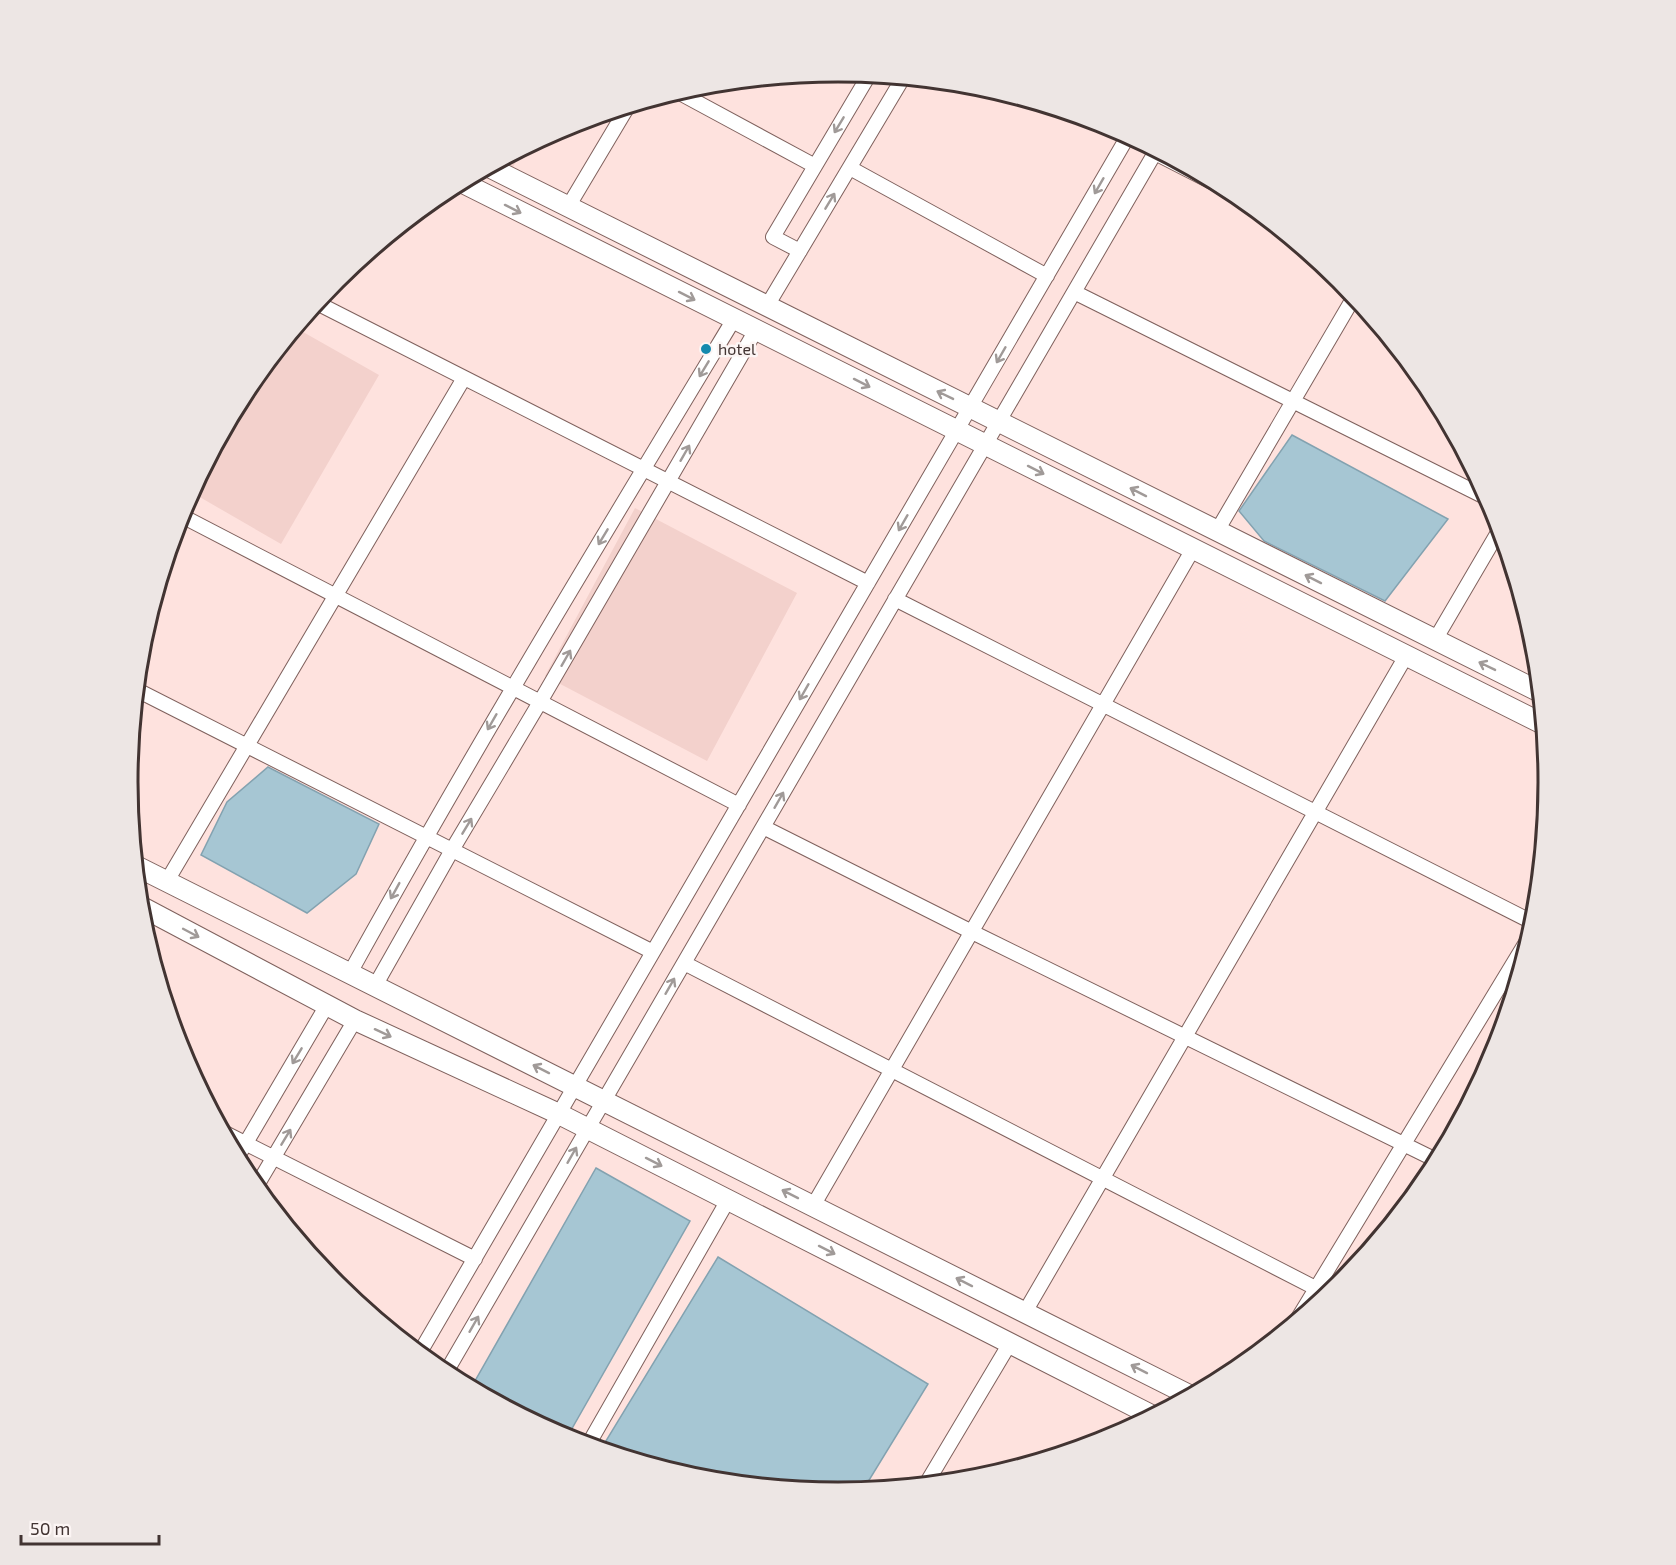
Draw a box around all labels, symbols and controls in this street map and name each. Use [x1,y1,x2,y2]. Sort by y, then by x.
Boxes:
one-way arrow [833,116,845,133]
one-way arrow [1093,177,1104,195]
one-way arrow [824,193,836,210]
one-way arrow [503,203,521,215]
one-way arrow [678,291,696,302]
place label: hotel [718,339,756,358]
marker: hotel [699,342,713,356]
one-way arrow [995,346,1007,363]
one-way arrow [697,360,709,377]
one-way arrow [852,378,870,389]
one-way arrow [937,389,954,401]
one-way arrow [679,445,691,462]
one-way arrow [1027,465,1045,477]
one-way arrow [1130,485,1148,497]
one-way arrow [896,515,908,532]
one-way arrow [597,528,609,545]
one-way arrow [1304,572,1322,584]
one-way arrow [560,650,572,667]
one-way arrow [1479,659,1497,671]
one-way arrow [798,683,810,700]
one-way arrow [486,713,498,730]
one-way arrow [773,792,785,809]
one-way arrow [461,818,473,835]
one-way arrow [389,882,401,899]
one-way arrow [182,928,200,939]
one-way arrow [665,978,677,995]
one-way arrow [373,1028,391,1040]
one-way arrow [291,1047,303,1064]
one-way arrow [532,1063,550,1074]
one-way arrow [280,1129,292,1146]
one-way arrow [567,1147,579,1164]
one-way arrow [644,1157,662,1168]
one-way arrow [782,1188,800,1199]
one-way arrow [818,1245,836,1257]
one-way arrow [956,1275,974,1287]
one-way arrow [469,1315,481,1332]
one-way arrow [1130,1363,1148,1375]
scale bar [21,1508,159,1546]
text: 50 m [30,1517,70,1539]

